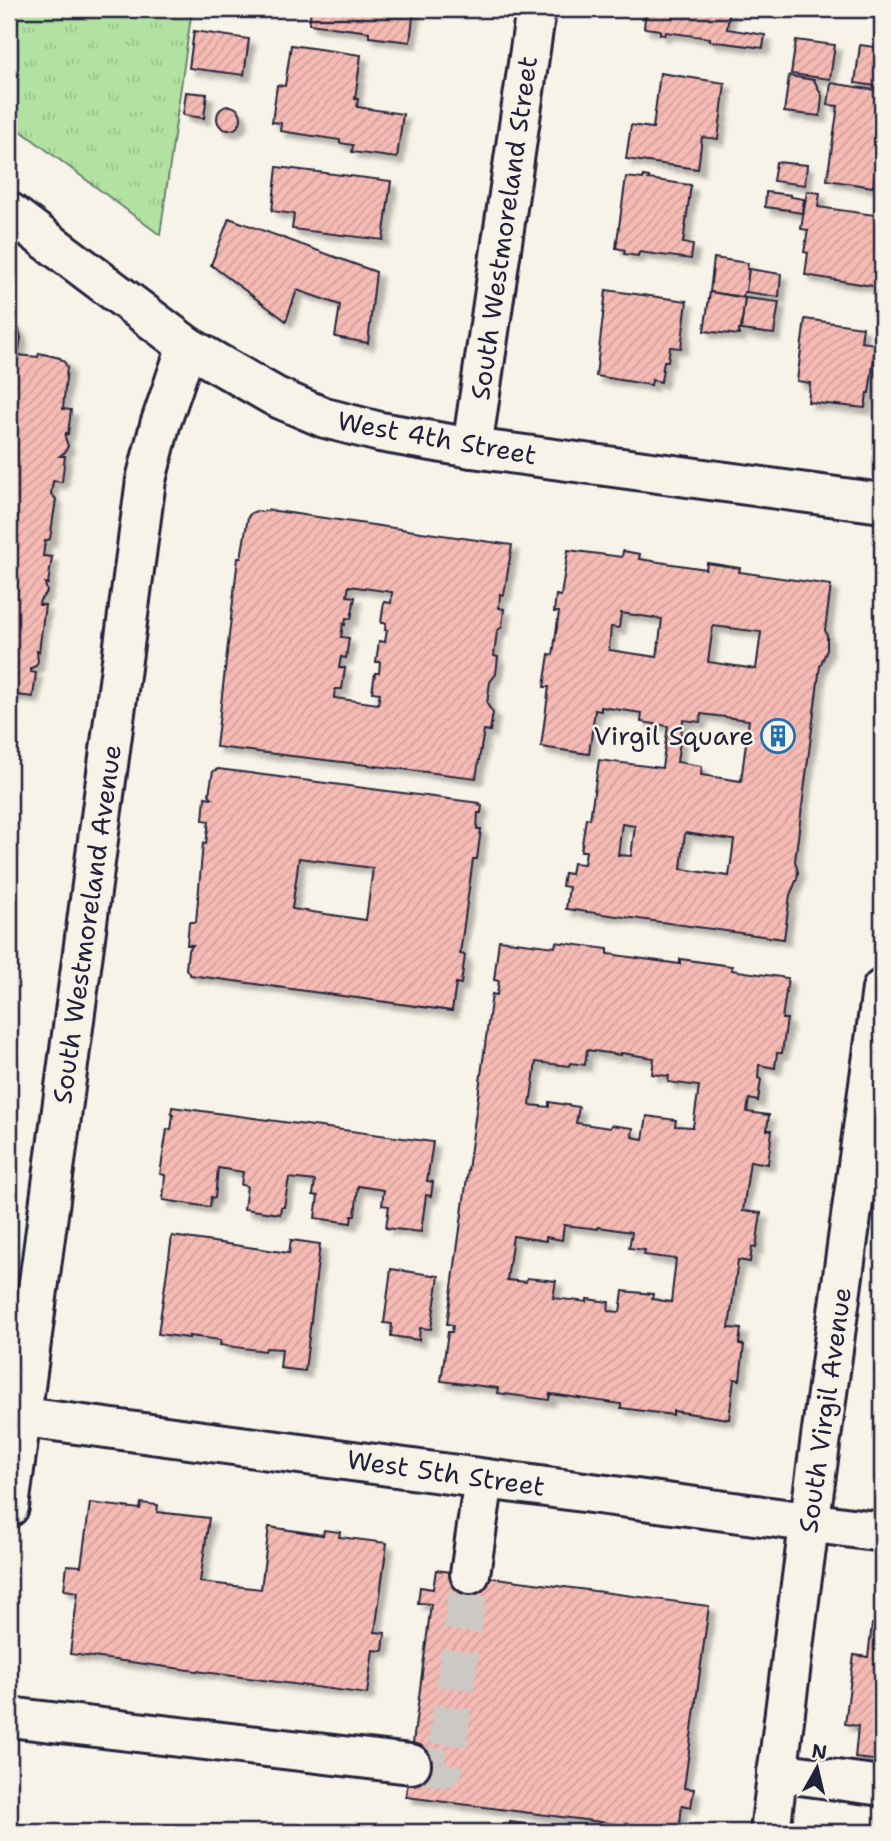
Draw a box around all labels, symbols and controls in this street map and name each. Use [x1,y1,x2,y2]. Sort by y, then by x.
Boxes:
street label: South Westmoreland Street [462,54,545,402]
street label: West 4th Street [335,403,539,472]
building icon: Virgil Square [759,717,797,755]
place label: Virgil Square [593,718,754,753]
street label: South Westmoreland Avenue [44,742,129,1106]
street label: South Virgil Avenue [790,1285,859,1535]
street label: West 5th Street [345,1441,547,1504]
north arrow [782,1732,852,1802]
text: N [810,1738,828,1765]

